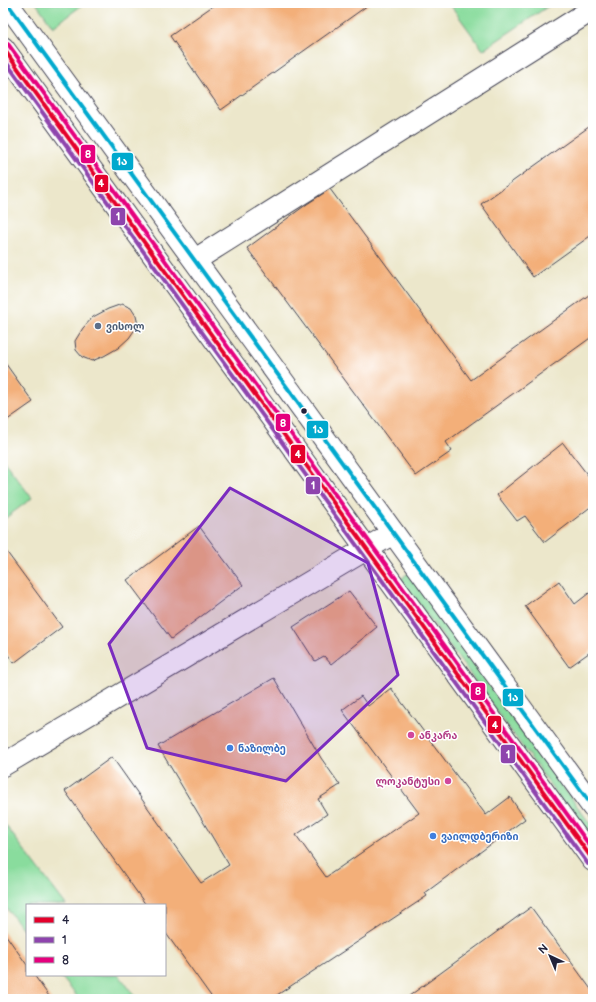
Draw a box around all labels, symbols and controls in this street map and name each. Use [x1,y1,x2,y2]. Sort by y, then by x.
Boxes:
line badge: 8 [80,144,96,164]
text: 8 [85,148,92,161]
line badge: 1ა [111,152,134,171]
text: 1ა [116,155,128,168]
line badge: 4 [94,174,109,193]
text: 4 [98,177,105,190]
line badge: 1 [110,207,126,226]
text: 1 [116,210,120,223]
marker: ვისოლ [93,321,103,331]
place label: ვისოლ [106,321,144,333]
unlabelled marker [299,406,309,416]
line badge: 8 [275,413,291,432]
text: 8 [280,417,287,430]
line badge: 1ა [306,420,329,439]
text: 1ა [312,423,324,436]
line badge: 4 [290,444,306,464]
text: 4 [295,448,302,461]
line badge: 1 [305,476,321,495]
text: 1 [311,479,315,492]
line badge: 8 [470,682,486,701]
text: 8 [475,685,482,698]
line badge: 1ა [502,688,524,707]
text: 1ა [507,691,519,704]
line badge: 4 [487,715,502,734]
text: 4 [492,719,499,732]
marker: ანკარა [406,730,416,740]
place label: ანკარა [419,730,457,742]
marker: ნაზილბე [225,743,235,753]
place label: ნაზილბე [238,743,286,755]
line badge: 1 [500,744,516,764]
text: 1 [506,748,510,761]
place label: ლოკანტუსი [376,776,440,788]
marker: ლოკანტუსი [443,776,453,786]
marker: ვაილდბერიზი [428,831,438,841]
place label: ვაილდბერიზი [441,831,519,843]
legend [26,904,166,976]
text: 4 [62,913,70,928]
text: 1 [62,933,67,948]
north arrow [530,936,570,976]
text: N [536,942,551,957]
text: 8 [62,953,69,968]

